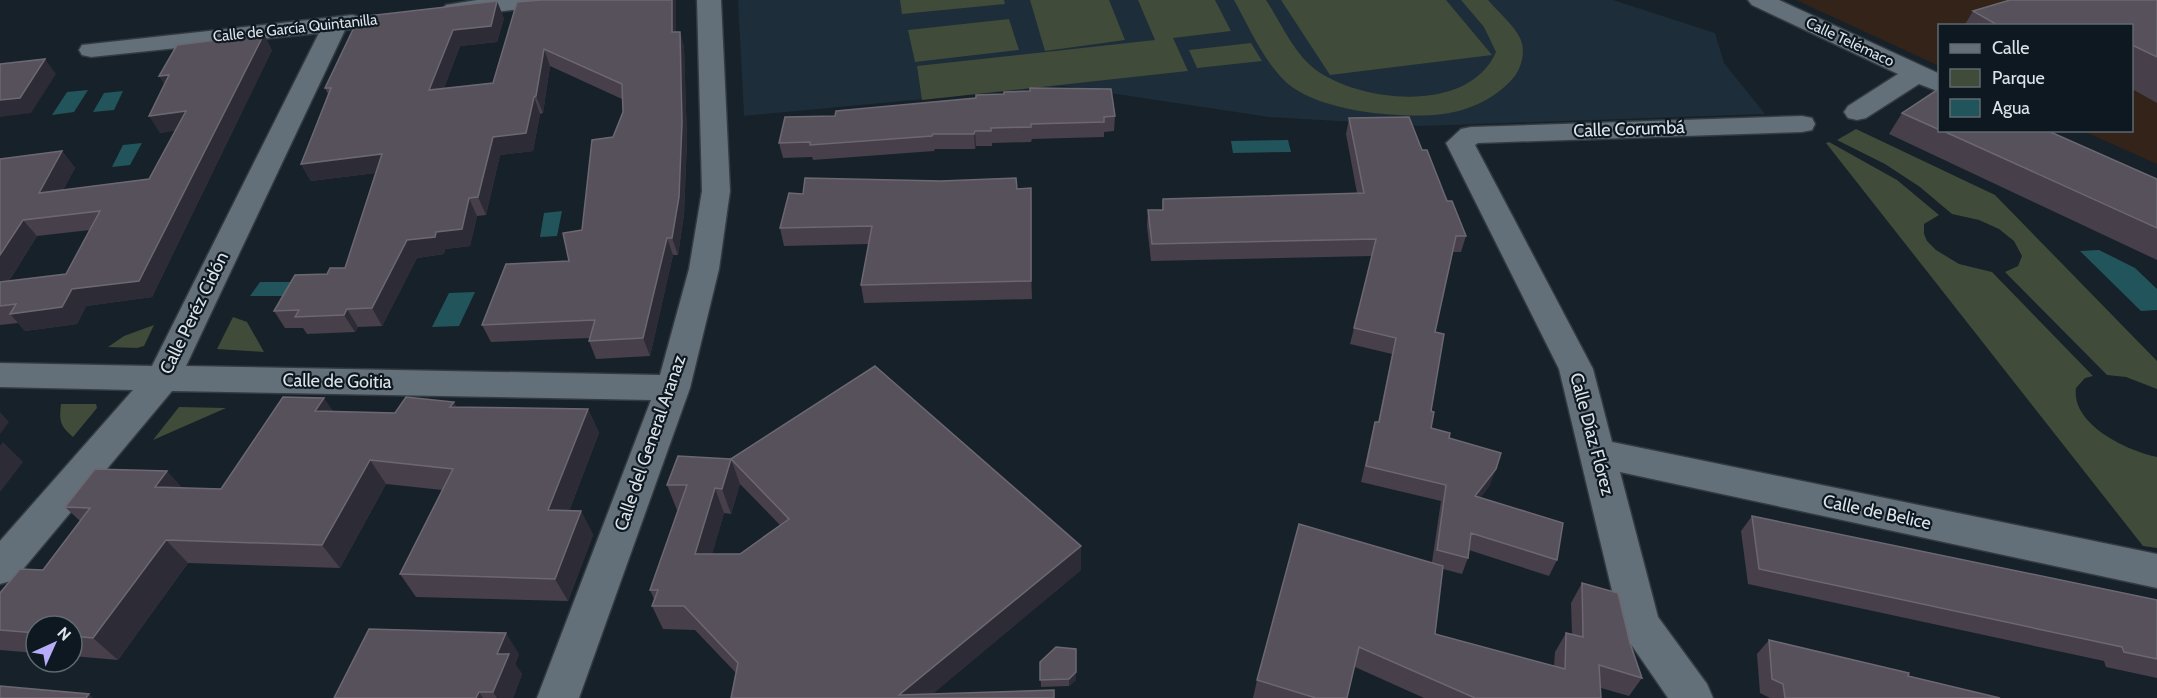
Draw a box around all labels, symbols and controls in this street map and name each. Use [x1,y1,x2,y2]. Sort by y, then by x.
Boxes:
street label: Calle de García Quintanilla [212,10,379,46]
street label: Calle Telémaco [1803,14,1897,70]
legend [1938,24,2133,132]
text: Calle [1992,37,2029,59]
text: Parque [1992,67,2045,89]
text: Agua [1992,97,2030,119]
street label: Calle Corumbá [1573,116,1686,142]
street label: Calle Peréz Cidón [155,248,233,378]
street label: Calle del General Aranaz [610,352,691,534]
street label: Calle de Goitia [282,369,392,393]
street label: Calle Díaz Flórez [1565,370,1619,498]
street label: Calle de Belice [1821,490,1933,534]
north arrow [24,614,84,674]
text: N [54,623,75,644]

